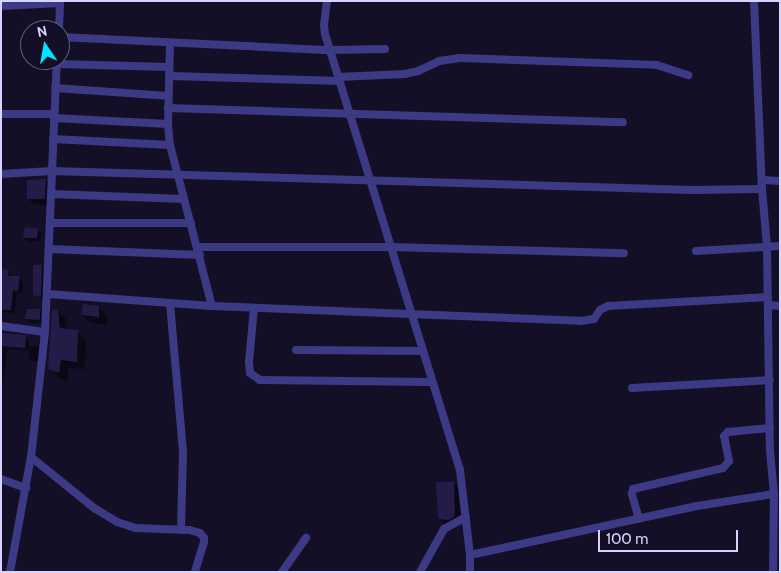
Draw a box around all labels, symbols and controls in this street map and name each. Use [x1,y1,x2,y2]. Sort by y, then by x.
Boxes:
north arrow [20,20,70,70]
text: N [35,21,49,41]
scale bar [601,520,741,552]
text: 100 m [606,530,648,548]

